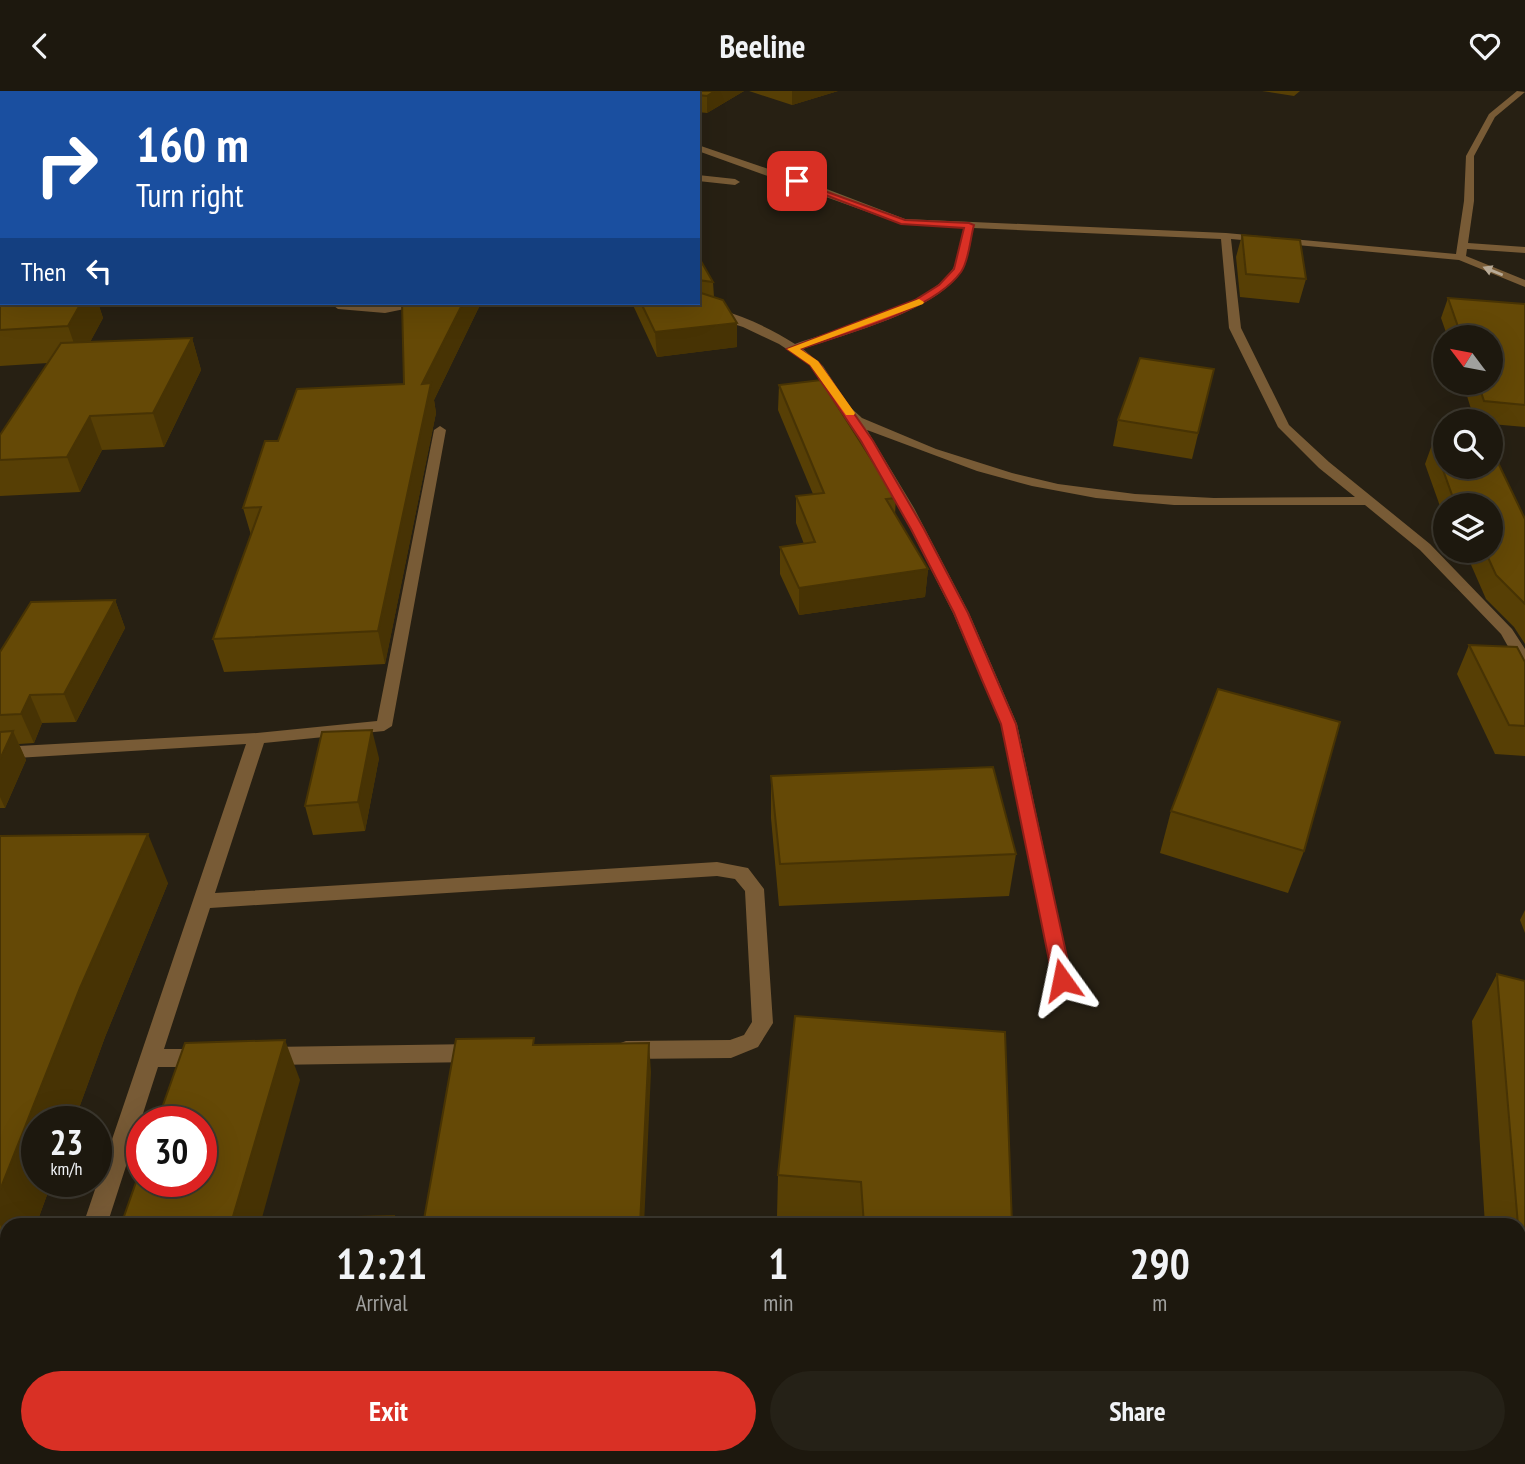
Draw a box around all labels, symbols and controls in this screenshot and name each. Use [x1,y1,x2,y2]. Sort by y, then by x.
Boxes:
text: Beeline [719,25,806,67]
icon: back [21,27,59,65]
icon: heart [1466,27,1504,65]
text: 160 m [136,112,249,176]
icon: right [21,119,112,210]
pin [767,151,827,211]
icon: arrive [778,162,816,200]
text: Turn right [136,174,244,216]
icon: left [80,252,118,290]
text: Then [21,255,66,288]
one-way arrow [1482,265,1503,276]
north arrow [1433,325,1503,395]
map controls [1433,325,1503,563]
button: search [1433,409,1503,479]
button: layers [1433,493,1503,563]
position arrow [1025,943,1099,1017]
speed limit sign: 30 [126,1106,217,1197]
text: 23 [50,1119,83,1165]
text: km/h [51,1157,82,1180]
text: 12:21 [336,1236,427,1291]
text: 1 [768,1236,788,1291]
text: 290 [1130,1236,1190,1291]
text: Arrival [356,1288,408,1317]
text: min [763,1288,793,1317]
text: m [1152,1288,1167,1317]
button: Exit [21,1371,756,1451]
button: Share [770,1371,1505,1451]

